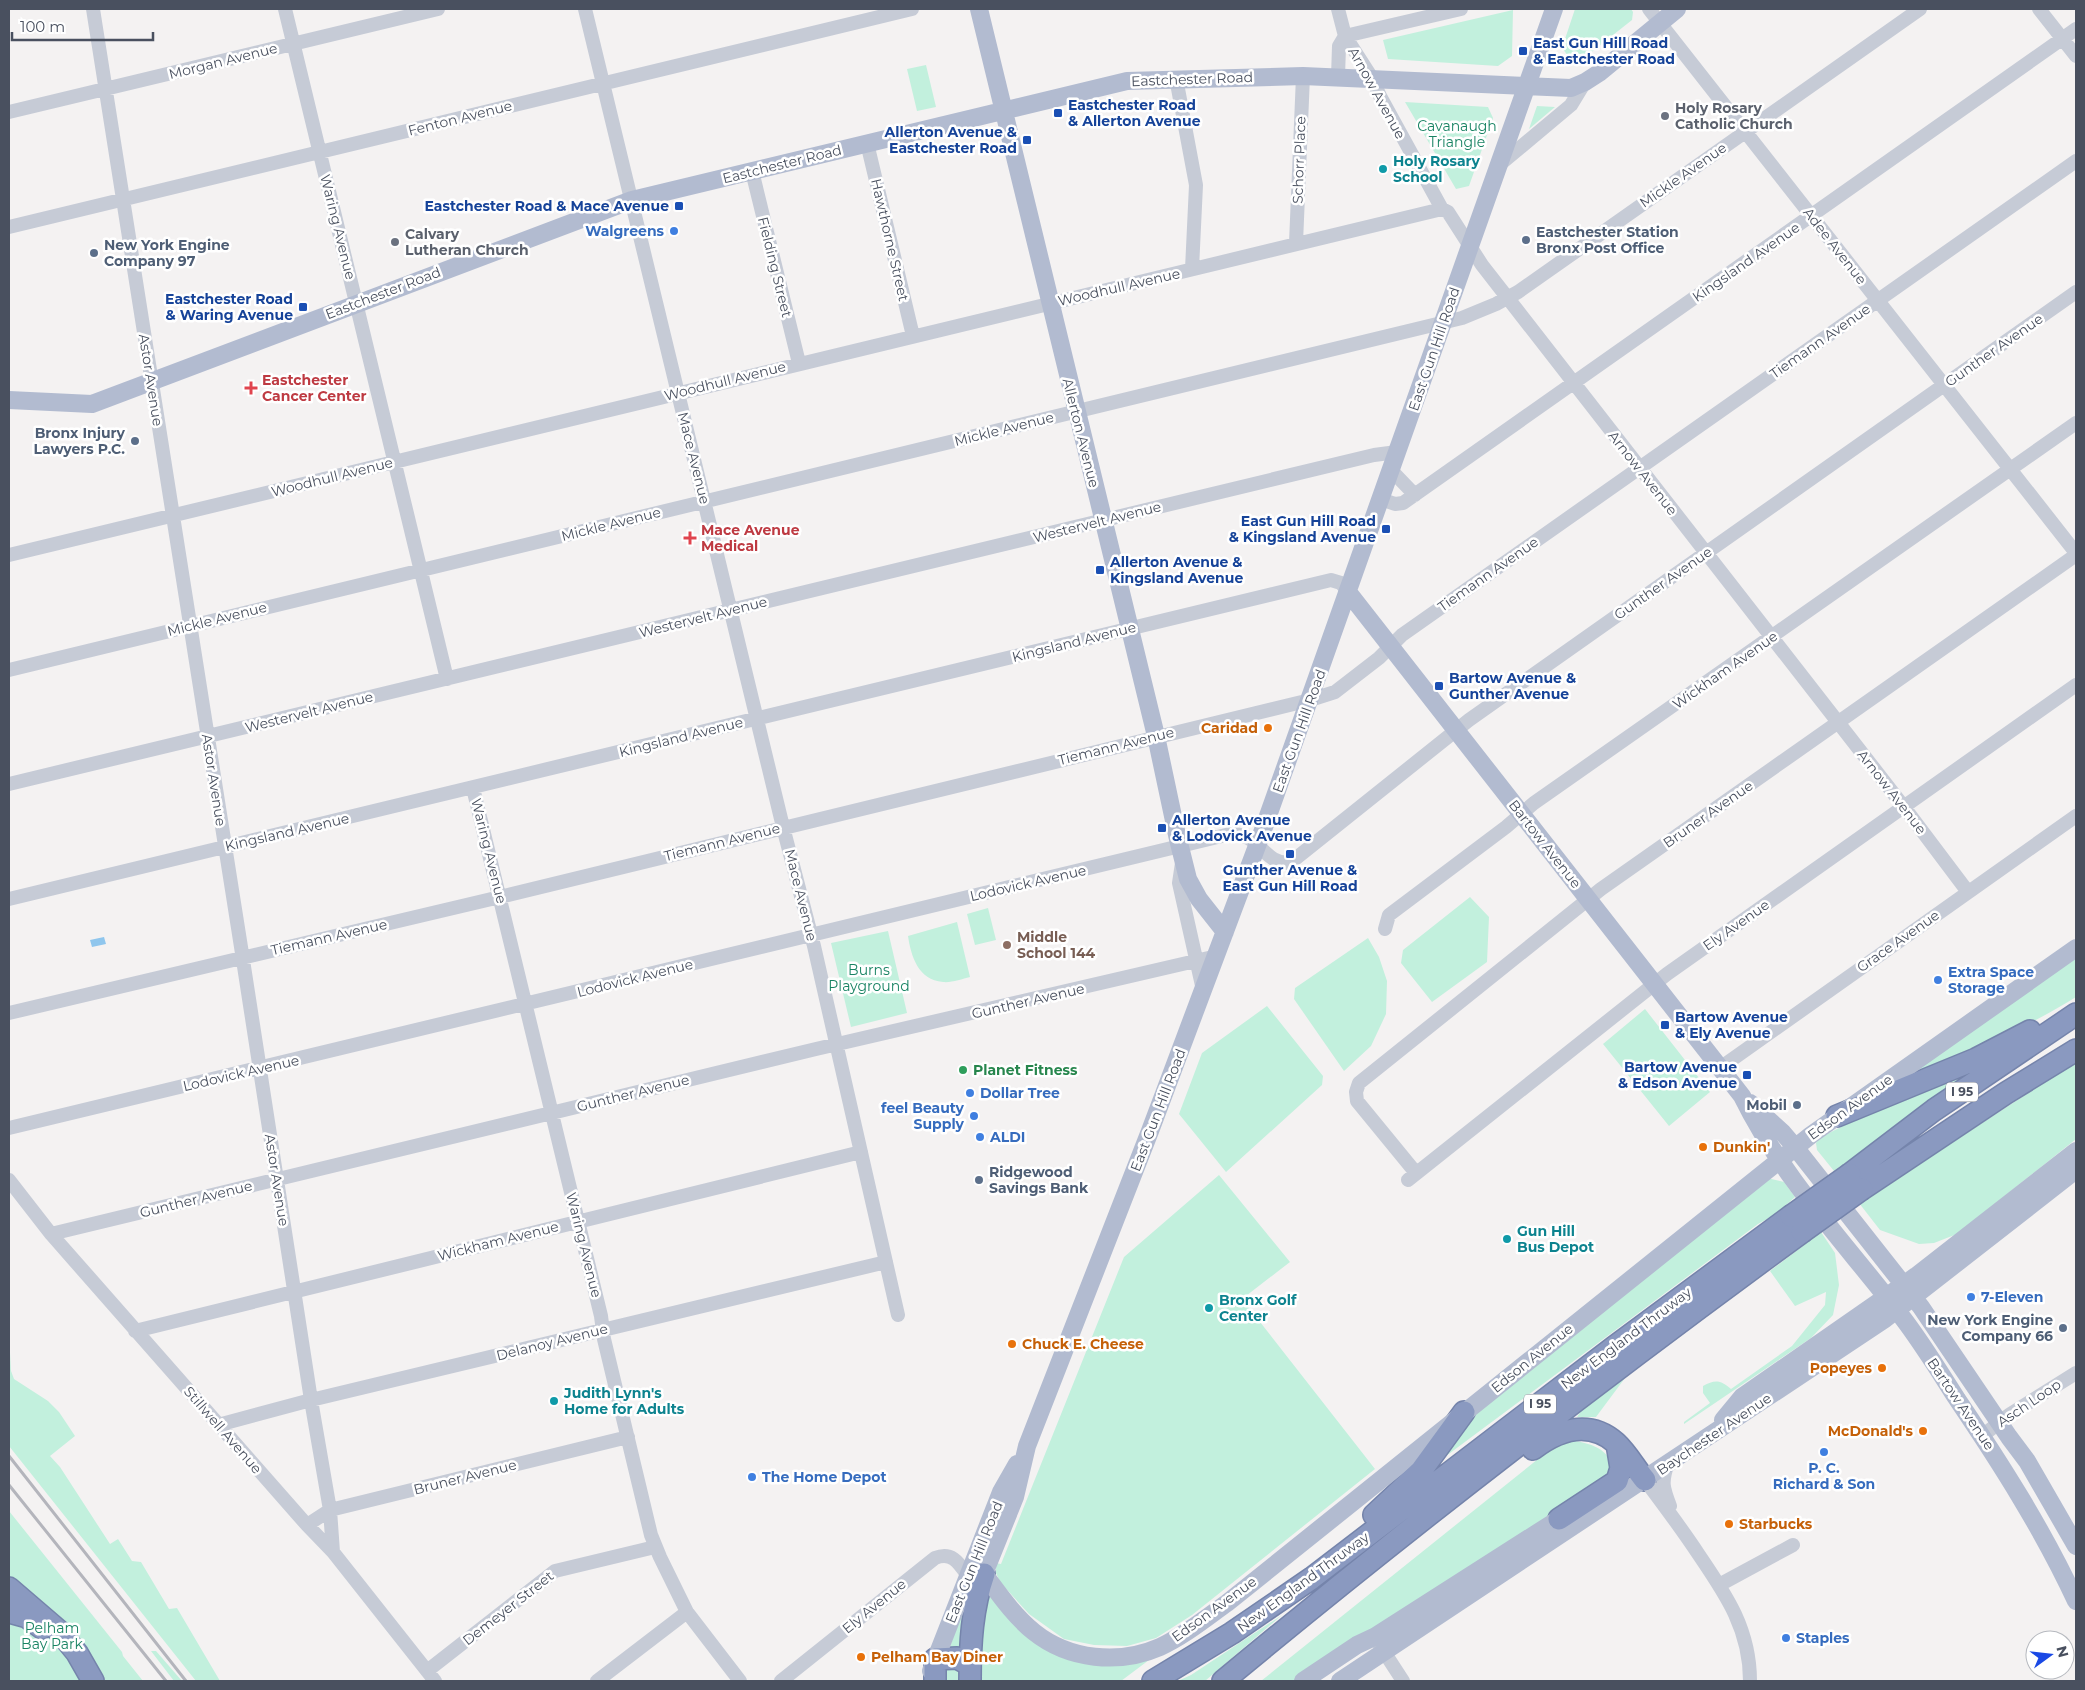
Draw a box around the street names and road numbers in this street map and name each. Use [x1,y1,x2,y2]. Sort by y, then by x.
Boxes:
street label: Morgan Avenue [167,39,279,83]
street label: Arnow Avenue [1344,44,1410,142]
street label: Eastchester Road [1131,68,1253,90]
street label: Fenton Avenue [406,96,514,140]
street label: Schorr Place [1288,116,1310,204]
street label: Mickle Avenue [1636,138,1730,212]
street label: Eastchester Road [721,141,843,187]
street label: Waring Avenue [316,172,360,282]
street label: Hawthorne Street [867,177,913,303]
street label: Adee Avenue [1799,204,1871,288]
street label: Fielding Street [754,215,796,320]
street label: Kingsland Avenue [1689,218,1803,306]
street label: Eastchester Road [323,263,443,323]
street label: Woodhull Avenue [1056,264,1182,310]
street label: East Gun Hill Road [1404,285,1464,413]
street label: Tiemann Avenue [1766,300,1874,382]
street label: Gunther Avenue [1942,310,2046,390]
street label: Astor Avenue [135,333,167,427]
street label: Woodhull Avenue [662,357,788,405]
street label: Allerton Avenue [1059,376,1103,490]
street label: Mickle Avenue [952,408,1056,450]
street label: Mace Avenue [674,410,714,506]
street label: Arnow Avenue [1604,427,1682,519]
street label: Woodhull Avenue [269,453,395,501]
street label: Westervelt Avenue [1031,497,1163,547]
street label: Mickle Avenue [559,503,663,545]
street label: Tiemann Avenue [1434,533,1542,615]
street label: Gunther Avenue [1611,543,1715,623]
street label: Westervelt Avenue [637,592,769,642]
street label: Mickle Avenue [165,598,269,640]
street label: Kingsland Avenue [1010,618,1138,666]
street label: Wickham Avenue [1669,627,1781,713]
street label: East Gun Hill Road [1268,667,1330,795]
street label: Westervelt Avenue [243,687,375,737]
street label: Kingsland Avenue [617,713,745,761]
street label: Tiemann Avenue [1056,723,1176,769]
street label: Astor Avenue [198,733,230,827]
street label: Arnow Avenue [1853,746,1931,838]
street label: Bruner Avenue [1660,776,1756,852]
street label: Waring Avenue [467,796,511,906]
street label: Bartow Avenue [1505,796,1585,892]
street label: Kingsland Avenue [223,809,351,855]
street label: Tiemann Avenue [662,819,782,865]
street label: Mace Avenue [781,847,821,943]
street label: Lodovick Avenue [968,861,1088,905]
street label: Ely Avenue [1699,895,1773,955]
street label: Grace Avenue [1853,906,1943,976]
street label: Tiemann Avenue [269,915,389,959]
street label: Lodovick Avenue [575,955,695,1001]
street label: Gunther Avenue [970,979,1086,1023]
street label: East Gun Hill Road [1126,1046,1190,1174]
street label: Lodovick Avenue [181,1051,301,1095]
street label: Gunther Avenue [575,1070,691,1116]
street label: Edson Avenue [1804,1070,1896,1144]
road number: I 95 [1946,1082,1978,1102]
street label: Astor Avenue [261,1133,293,1227]
street label: Gunther Avenue [138,1176,254,1222]
street label: Waring Avenue [562,1190,606,1300]
street label: Wickham Avenue [436,1217,560,1265]
street label: New England Thruway [1557,1283,1695,1393]
street label: Delanoy Avenue [494,1319,610,1365]
street label: Edson Avenue [1487,1319,1577,1397]
street label: Bartow Avenue [1923,1354,1999,1454]
street label: Asch Loop [1994,1375,2064,1431]
street label: Stillwell Avenue [180,1383,266,1477]
street label: Baychester Avenue [1653,1389,1775,1479]
road number: I 95 [1524,1395,1556,1414]
street label: Bruner Avenue [412,1455,518,1499]
street label: East Gun Hill Road [941,1498,1007,1626]
street label: New England Thruway [1233,1528,1373,1636]
street label: Demeyer Street [459,1567,557,1649]
street label: Edson Avenue [1168,1572,1260,1646]
street label: Ely Avenue [838,1575,910,1637]

